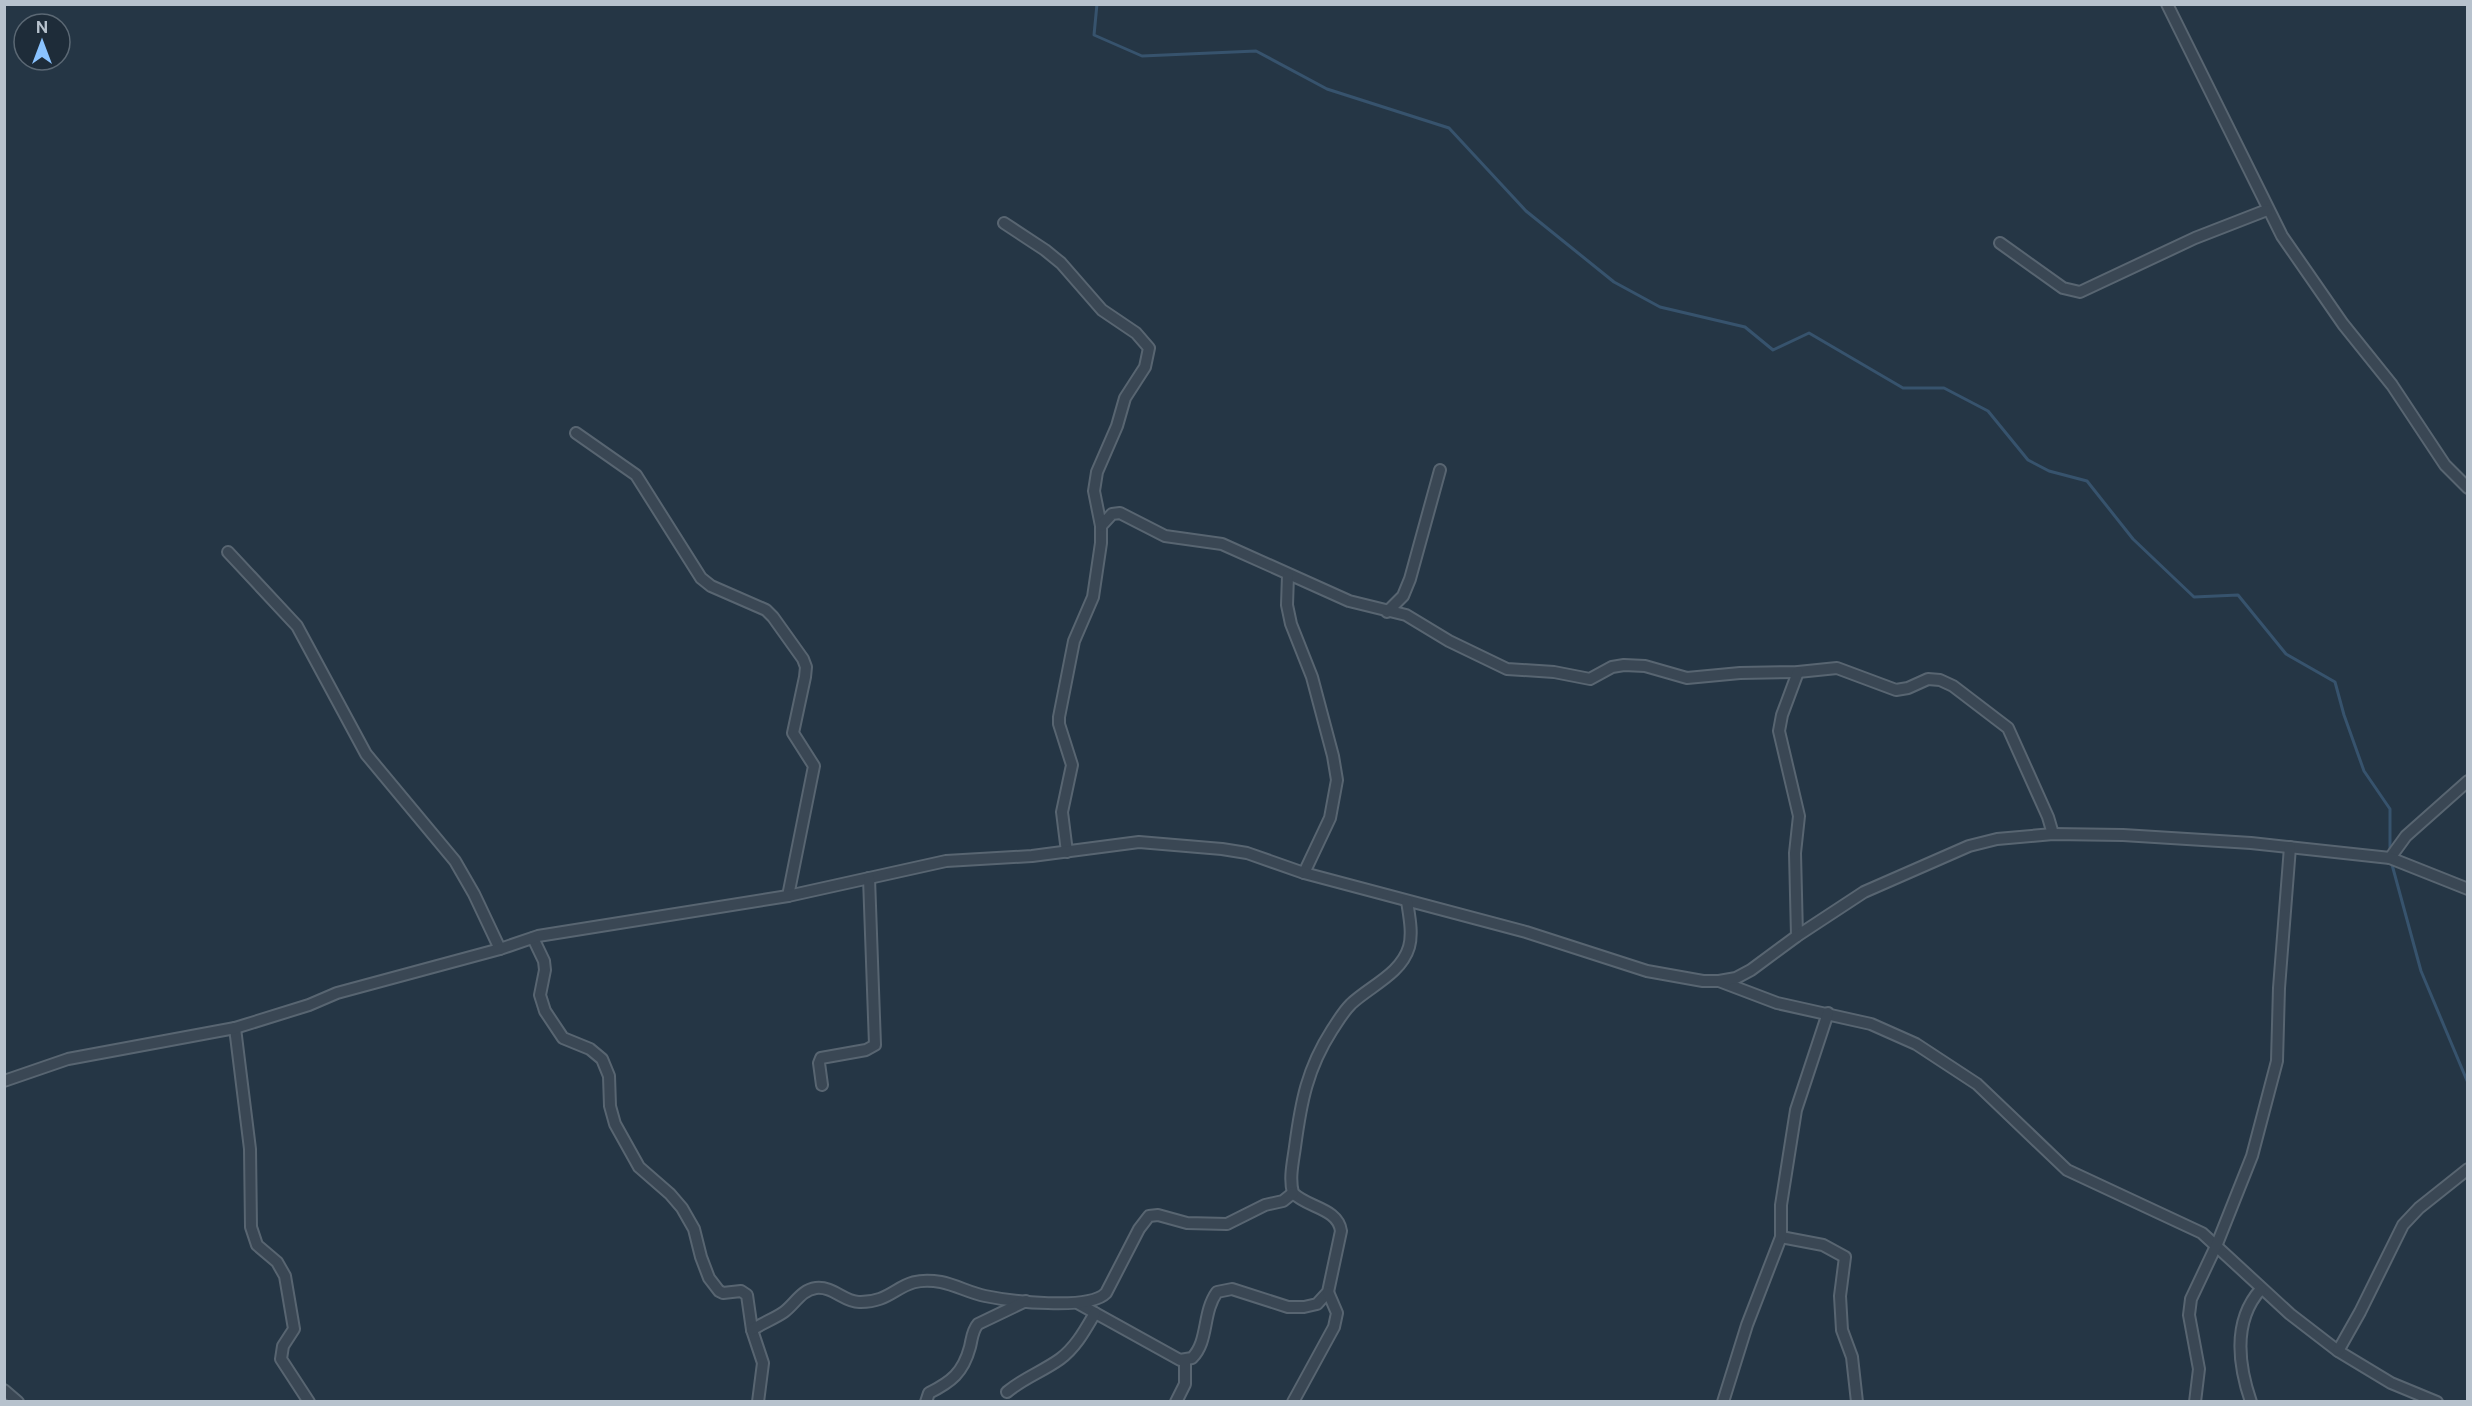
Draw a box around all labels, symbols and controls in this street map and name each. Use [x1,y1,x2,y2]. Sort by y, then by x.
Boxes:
north arrow [12,12,72,72]
text: N [36,18,48,37]

